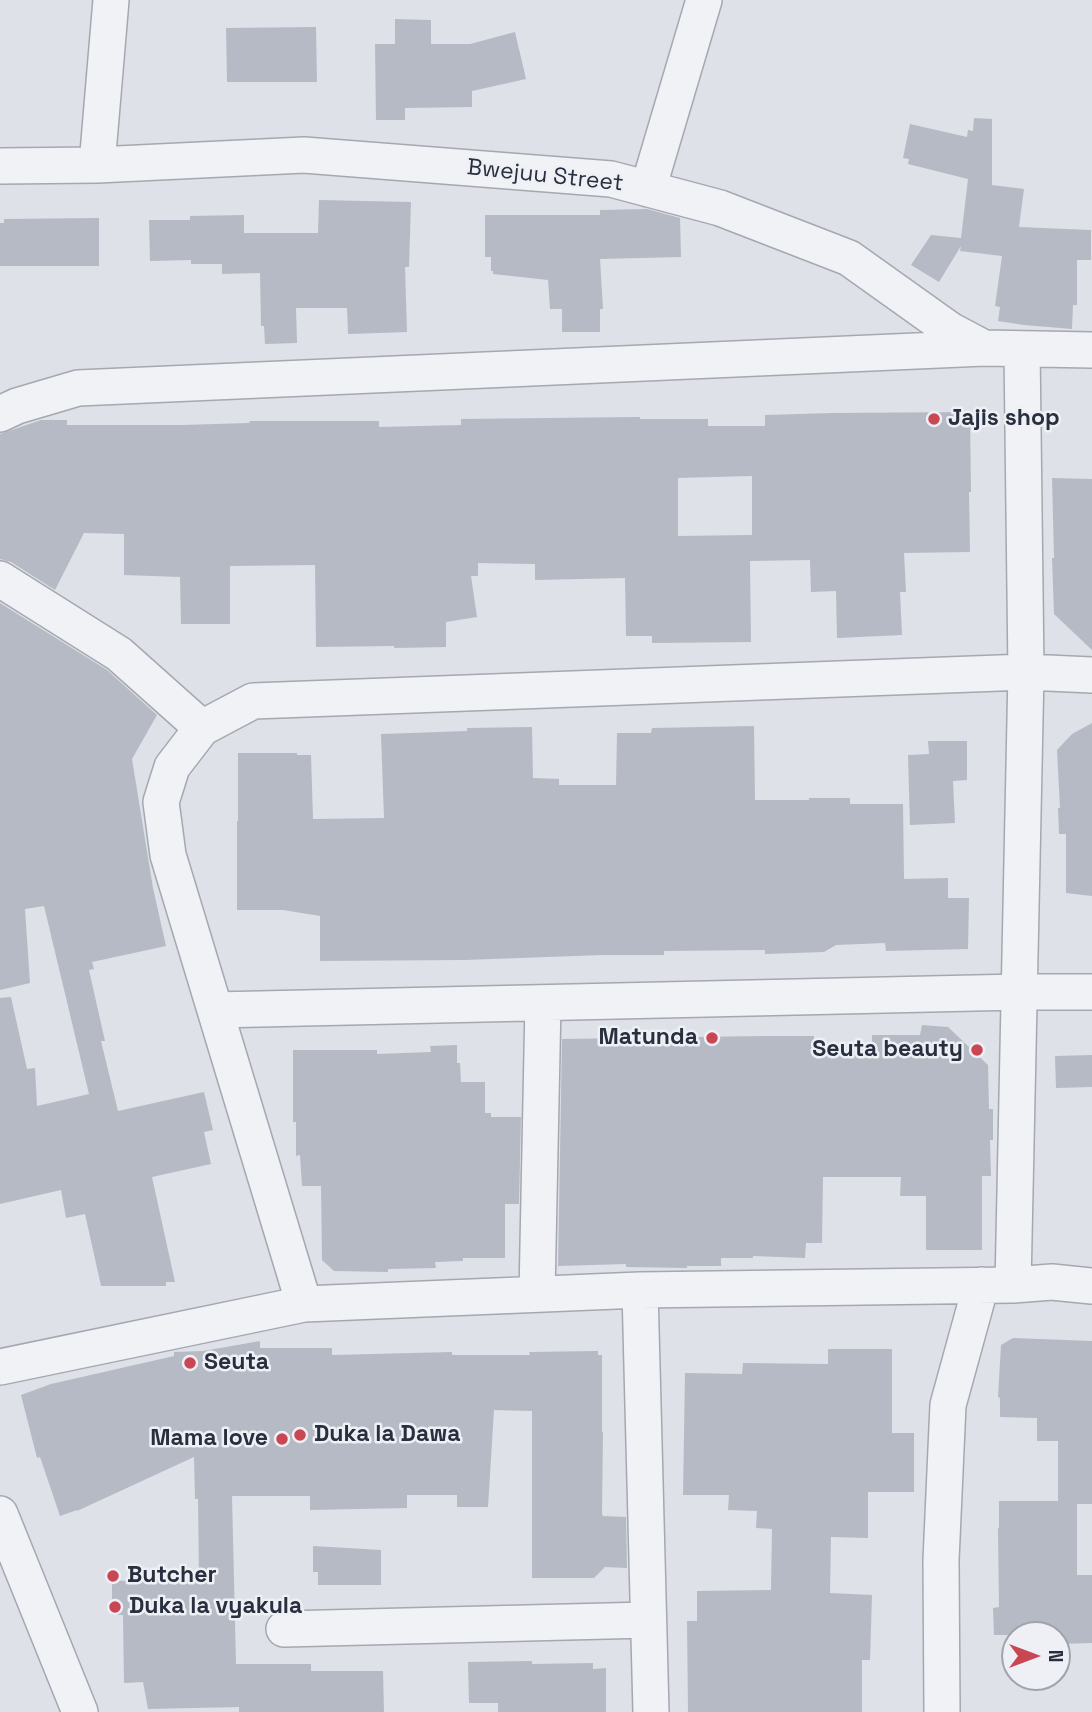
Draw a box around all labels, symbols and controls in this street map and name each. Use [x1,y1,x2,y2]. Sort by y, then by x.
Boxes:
street label: Bwejuu Street [465,154,625,198]
place label: Jajis shop [948,405,1060,433]
marker: Jajis shop [926,411,942,427]
place label: Matunda [598,1024,698,1052]
marker: Matunda [704,1030,720,1046]
place label: Seuta beauty [812,1036,963,1064]
marker: Seuta beauty [969,1042,985,1058]
place label: Seuta [204,1349,269,1377]
marker: Seuta [182,1355,198,1371]
place label: Duka la Dawa [314,1421,461,1449]
place label: Mama love [150,1425,268,1453]
marker: Duka la Dawa [292,1427,308,1443]
marker: Mama love [274,1431,290,1447]
place label: Butcher [127,1562,217,1590]
marker: Butcher [105,1568,121,1584]
place label: Duka la vyakula [129,1593,302,1621]
marker: Duka la vyakula [107,1599,123,1615]
north arrow [1001,1621,1071,1691]
text: N [1043,1650,1068,1662]

